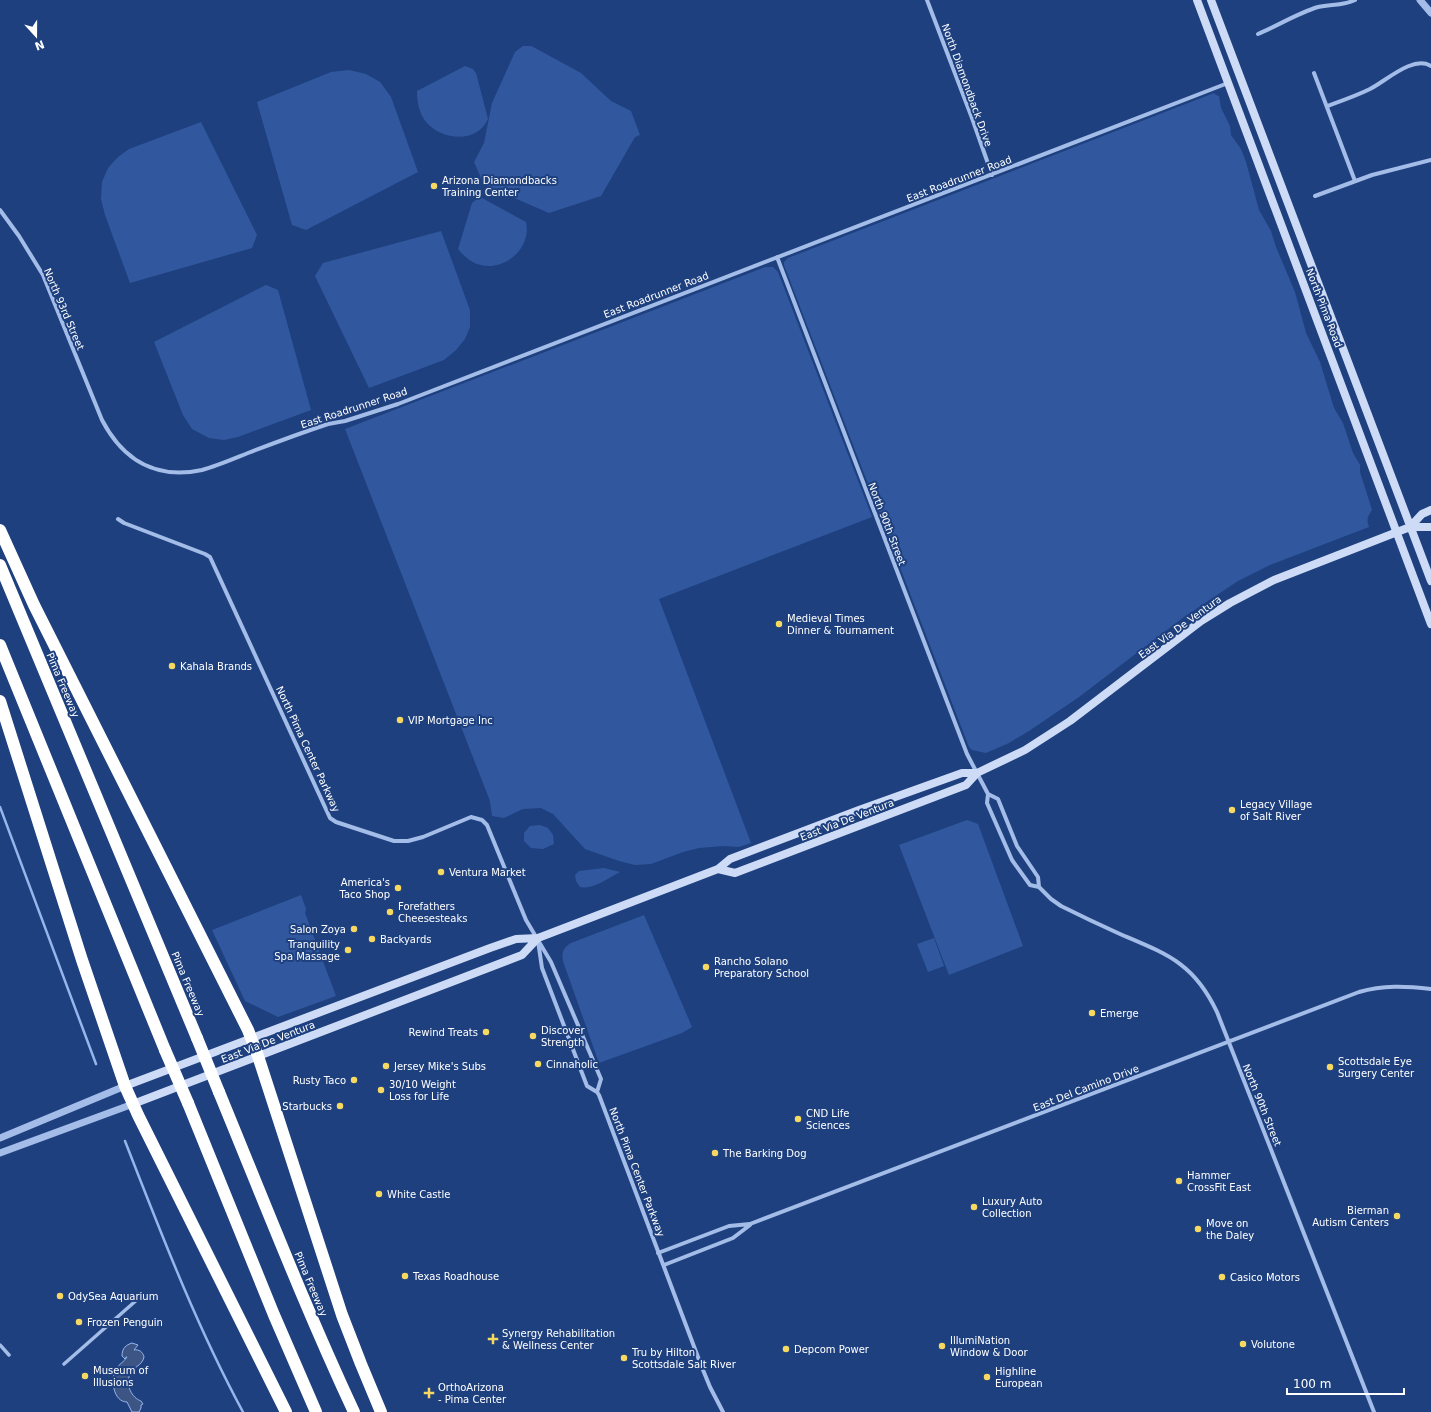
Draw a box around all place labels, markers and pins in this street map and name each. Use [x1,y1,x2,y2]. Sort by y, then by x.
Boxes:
place label: Arizona Diamondbacks Training Center [441,175,557,198]
marker: Arizona Diamondbacks Training Center [429,181,439,191]
place label: Medieval Times Dinner & Tournament [787,613,894,636]
marker: Medieval Times Dinner & Tournament [774,619,784,629]
marker: Kahala Brands [167,661,177,671]
place label: Kahala Brands [180,661,252,672]
marker: VIP Mortgage Inc [395,715,405,725]
place label: VIP Mortgage Inc [408,715,493,726]
place label: Legacy Village of Salt River [1240,799,1312,822]
marker: Legacy Village of Salt River [1227,805,1237,815]
marker: Ventura Market [436,867,446,877]
place label: Ventura Market [449,867,526,878]
place label: America's Taco Shop [338,877,390,900]
marker: America's Taco Shop [393,883,403,893]
place label: Forefathers Cheesesteaks [398,901,467,924]
marker: Forefathers Cheesesteaks [385,907,395,917]
place label: Salon Zoya [290,924,346,935]
marker: Salon Zoya [349,924,359,934]
marker: Backyards [367,934,377,944]
place label: Backyards [380,934,431,945]
place label: Tranquility Spa Massage [274,939,340,962]
marker: Tranquility Spa Massage [343,945,353,955]
place label: Rancho Solano Preparatory School [714,956,809,979]
marker: Rancho Solano Preparatory School [701,962,711,972]
marker: Emerge [1087,1008,1097,1018]
place label: Emerge [1100,1008,1139,1019]
place label: Discover Strength [541,1025,585,1048]
place label: Rewind Treats [409,1027,478,1038]
marker: Rewind Treats [481,1027,491,1037]
marker: Discover Strength [528,1031,538,1041]
place label: Scottsdale Eye Surgery Center [1338,1056,1415,1079]
marker: Cinnaholic [533,1059,543,1069]
place label: Cinnaholic [546,1059,598,1070]
marker: Jersey Mike's Subs [381,1061,391,1071]
place label: Jersey Mike's Subs [393,1061,486,1072]
marker: Scottsdale Eye Surgery Center [1325,1062,1335,1072]
place label: Rusty Taco [293,1075,346,1086]
marker: Rusty Taco [349,1075,359,1085]
place label: 30/10 Weight Loss for Life [389,1079,456,1102]
marker: 30/10 Weight Loss for Life [376,1085,386,1095]
place label: Starbucks [282,1101,332,1112]
marker: Starbucks [335,1101,345,1111]
place label: CND Life Sciences [806,1108,850,1131]
marker: CND Life Sciences [793,1114,803,1124]
marker: The Barking Dog [710,1148,720,1158]
place label: The Barking Dog [722,1148,806,1159]
place label: Hammer CrossFit East [1187,1170,1251,1193]
marker: Hammer CrossFit East [1174,1176,1184,1186]
marker: White Castle [374,1189,384,1199]
place label: White Castle [387,1189,450,1200]
place label: Luxury Auto Collection [982,1196,1042,1219]
marker: Luxury Auto Collection [969,1202,979,1212]
place label: Bierman Autism Centers [1312,1205,1389,1228]
marker: Bierman Autism Centers [1392,1211,1402,1221]
place label: Move on the Daley [1206,1218,1254,1241]
marker: Move on the Daley [1193,1224,1203,1234]
marker: Texas Roadhouse [400,1271,410,1281]
place label: Texas Roadhouse [412,1271,499,1282]
marker: Casico Motors [1217,1272,1227,1282]
place label: Casico Motors [1230,1272,1300,1283]
marker: OdySea Aquarium [55,1291,65,1301]
place label: OdySea Aquarium [68,1291,158,1302]
marker: Frozen Penguin [74,1317,84,1327]
place label: Frozen Penguin [87,1317,163,1328]
place label: Synergy Rehabilitation & Wellness Center [502,1328,615,1351]
marker: Synergy Rehabilitation & Wellness Center [487,1333,499,1345]
place label: IllumiNation Window & Door [950,1335,1029,1358]
marker: Volutone [1238,1339,1248,1349]
place label: Volutone [1251,1339,1295,1350]
marker: IllumiNation Window & Door [937,1341,947,1351]
marker: Depcom Power [781,1344,791,1354]
place label: Depcom Power [794,1344,870,1355]
place label: Tru by Hilton Scottsdale Salt River [631,1347,737,1370]
marker: Tru by Hilton Scottsdale Salt River [619,1353,629,1363]
place label: Museum of Illusions [93,1365,149,1388]
place label: Highline European [995,1366,1043,1389]
marker: Museum of Illusions [80,1371,90,1381]
marker: Highline European [982,1372,992,1382]
place label: OrthoArizona - Pima Center [438,1382,507,1405]
marker: OrthoArizona - Pima Center [423,1387,435,1399]

